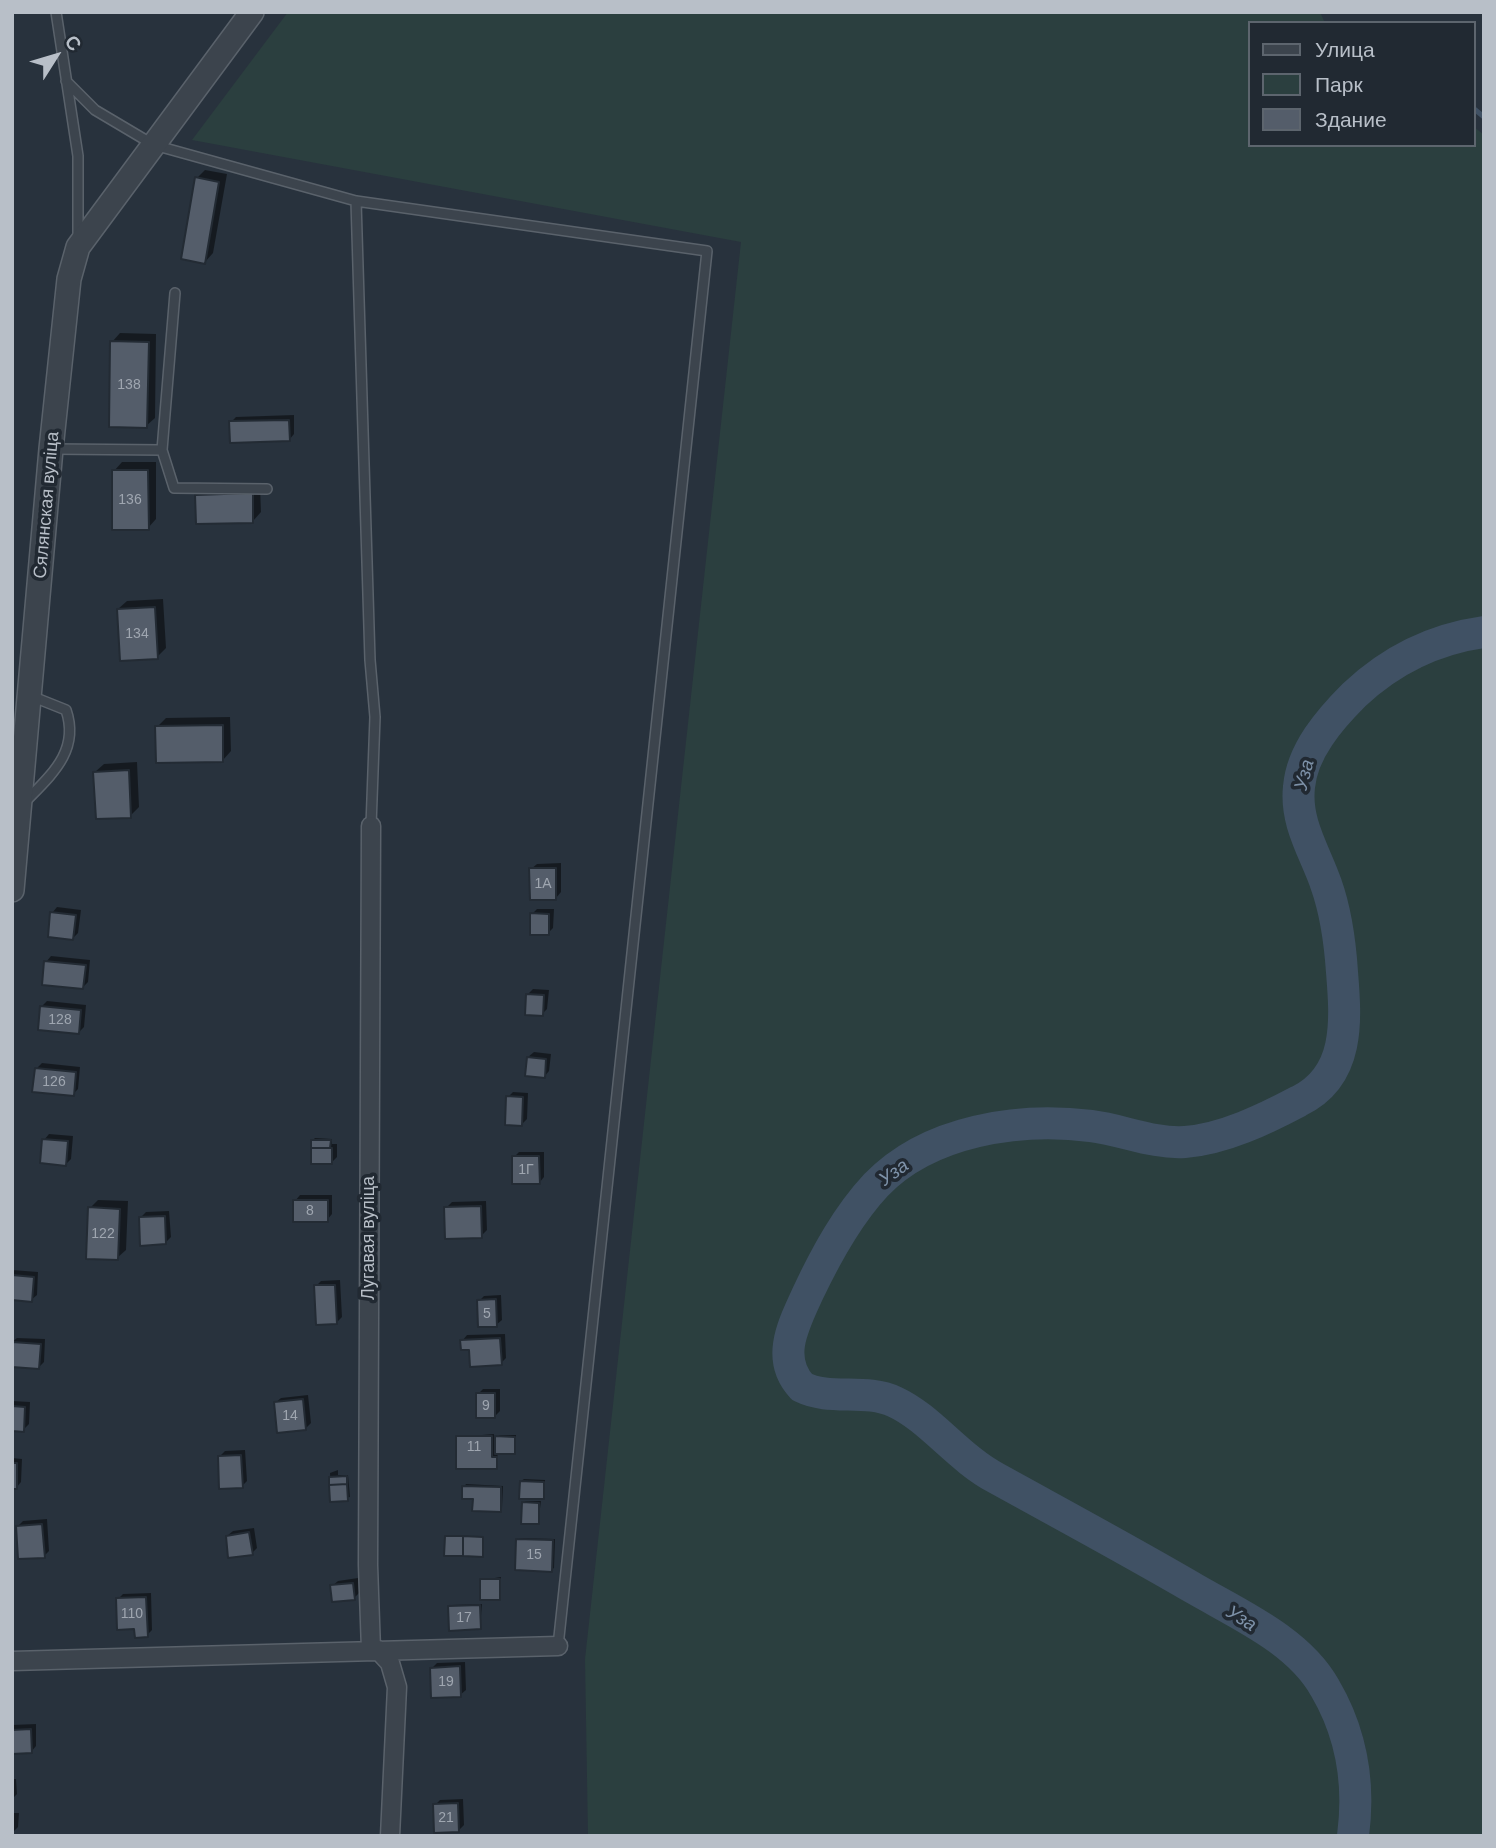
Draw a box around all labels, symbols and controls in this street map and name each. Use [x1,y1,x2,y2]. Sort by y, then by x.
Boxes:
north arrow [21,21,91,91]
legend [1248,21,1475,147]
text: С [61,31,86,55]
text: Улица [1315,38,1375,61]
text: Парк [1315,73,1363,96]
text: Здание [1315,108,1387,131]
house number: 138 [117,377,141,393]
street label: Сялянская вуліца [30,431,64,579]
house number: 136 [118,492,142,508]
house number: 134 [125,626,149,642]
water label: Уза [1290,757,1320,793]
house number: 1А [534,876,552,892]
house number: 128 [48,1012,72,1028]
house number: 126 [42,1074,66,1090]
water label: Уза [875,1155,913,1191]
house number: 1Г [518,1162,534,1178]
street label: Лугавая вуліца [358,1176,380,1300]
house number: 8 [306,1203,314,1219]
house number: 122 [91,1226,115,1242]
house number: 5 [483,1306,491,1322]
house number: 9 [482,1398,490,1414]
house number: 14 [282,1408,298,1424]
house number: 11 [467,1439,481,1455]
house number: 15 [526,1547,542,1563]
water label: Уза [1222,1601,1260,1637]
house number: 110 [121,1606,143,1622]
house number: 17 [456,1610,472,1626]
house number: 19 [438,1674,454,1690]
house number: 21 [438,1810,454,1826]

